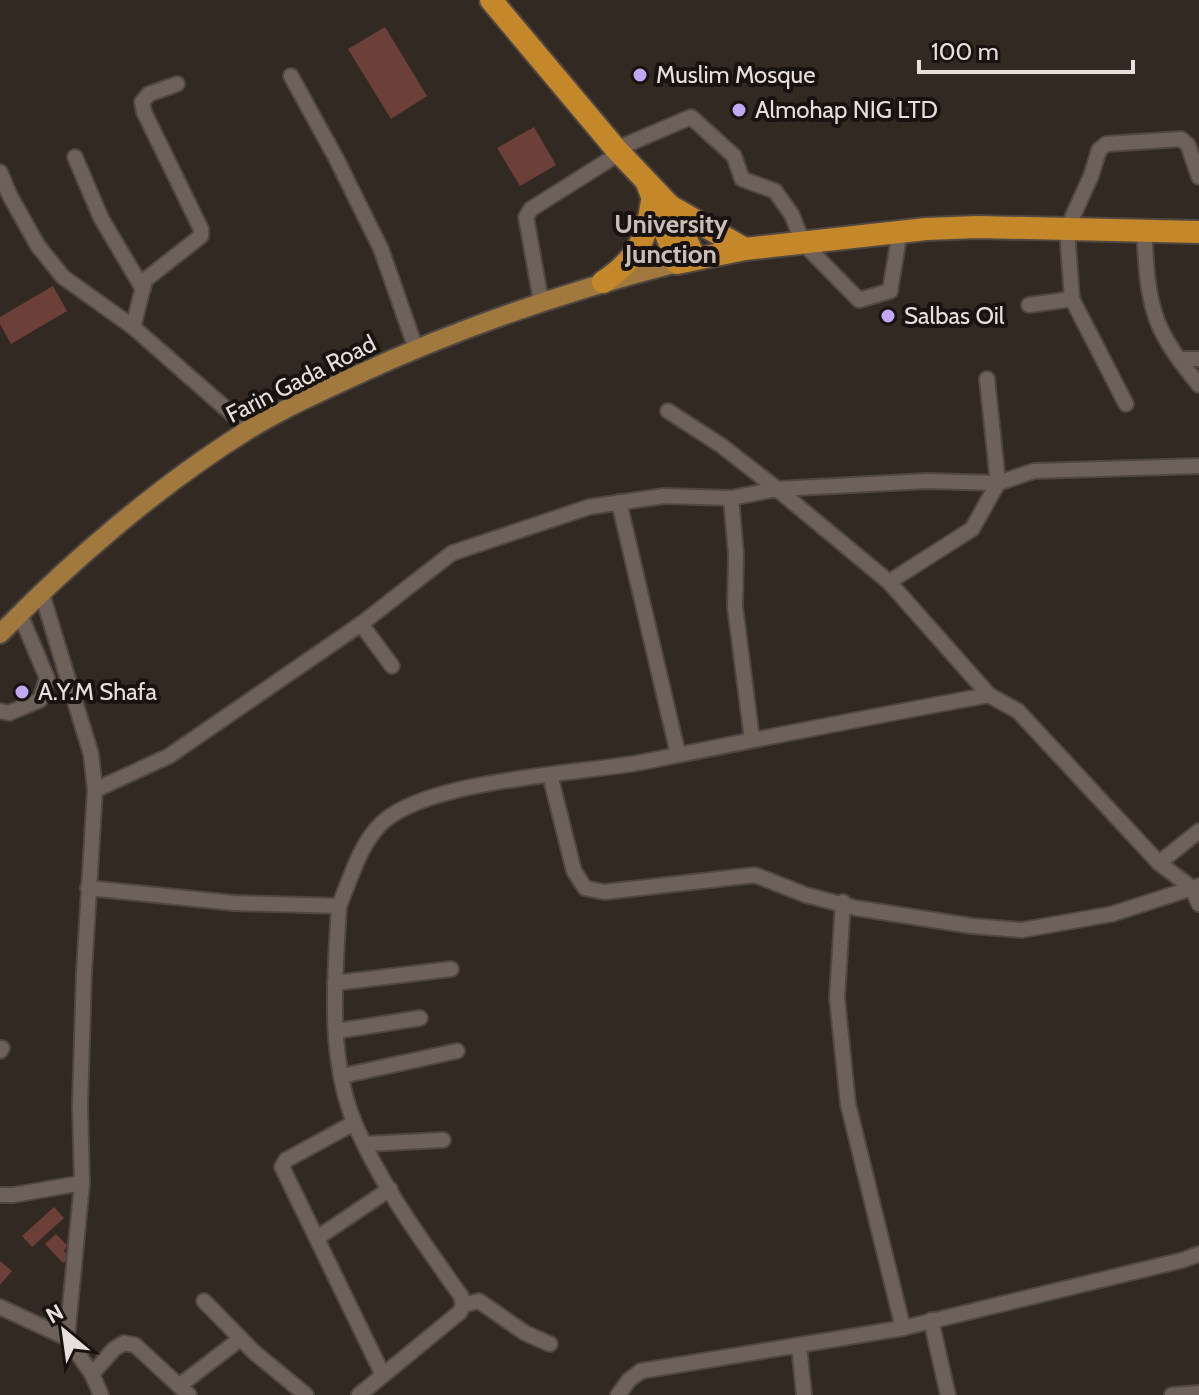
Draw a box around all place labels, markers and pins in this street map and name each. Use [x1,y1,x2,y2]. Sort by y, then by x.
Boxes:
place label: Muslim Mosque [656,60,815,89]
marker: Muslim Mosque [631,66,649,84]
place label: Almohap NIG LTD [755,95,938,124]
marker: Almohap NIG LTD [730,101,748,119]
place label: Salbas Oil [904,301,1005,330]
marker: Salbas Oil [879,307,897,325]
place label: A.Y.M Shafa [38,677,157,706]
marker: A.Y.M Shafa [13,683,31,701]

